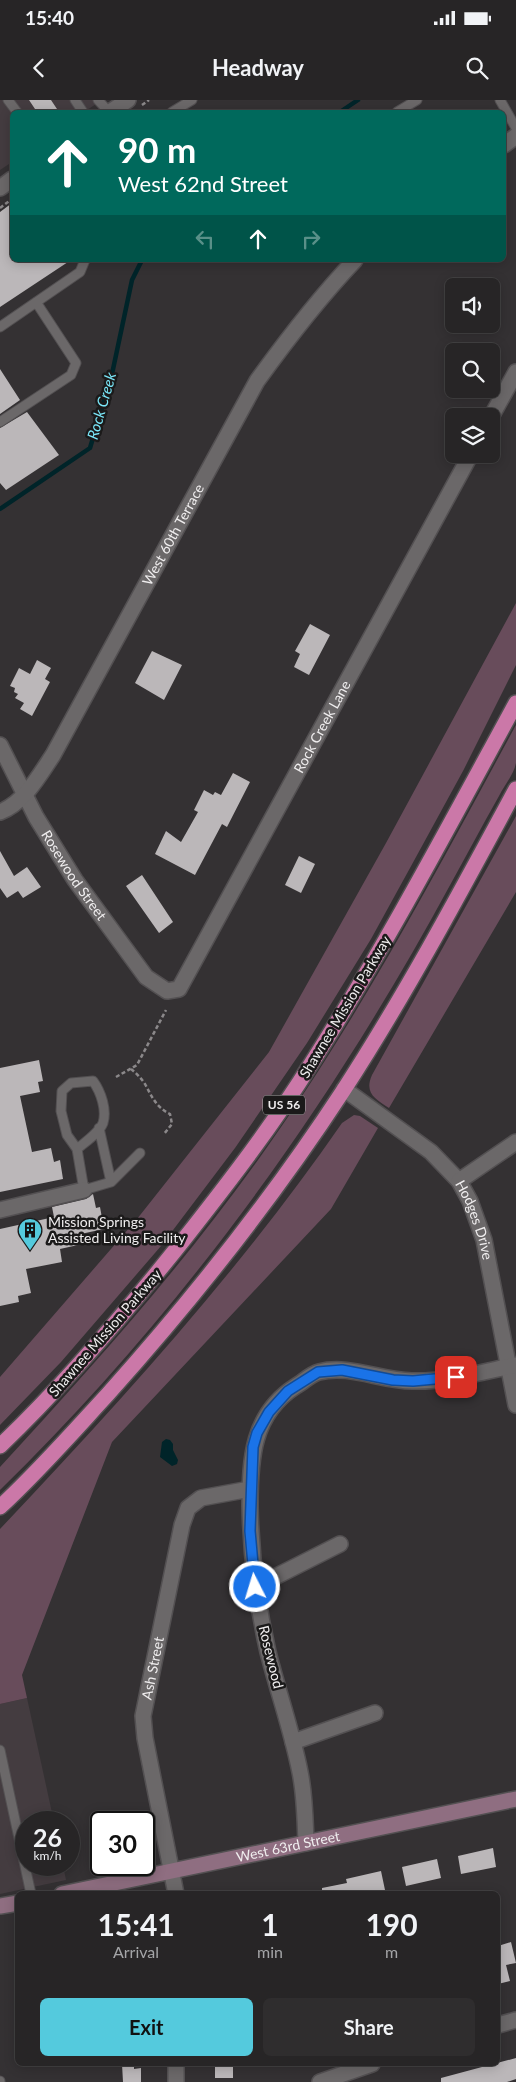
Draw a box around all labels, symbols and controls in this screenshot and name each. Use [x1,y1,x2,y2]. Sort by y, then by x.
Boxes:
text: 15:40 [25,6,74,29]
icon: back [25,54,53,82]
text: Headway [212,54,304,81]
icon: search [463,54,491,82]
text: 90 m [118,128,196,170]
icon: ahead [35,130,100,195]
text: West 62nd Street [118,170,288,197]
icon: left [191,225,219,253]
icon: ahead [244,225,272,253]
icon: right [297,225,325,253]
map controls [445,278,500,463]
button: sound [445,278,500,333]
button: search [445,343,500,398]
water label: Rock Creek [83,369,119,441]
button: layers [445,408,500,463]
street label: West 60th Terrace [138,481,207,588]
street label: Rock Creek Lane [290,677,354,776]
street label: Rosewood Street [38,827,111,923]
street label: Shawnee Mission Parkway [295,932,394,1081]
road number: US 56 [263,1096,305,1114]
street label: Hodges Drive [452,1177,497,1261]
place label: Mission Springs Assisted Living Facility [48,1213,186,1246]
building icon: Mission Springs Assisted Living Facility [17,1217,43,1251]
street label: Shawnee Mission Parkway [45,1265,165,1400]
pin [435,1356,477,1398]
icon: arrive [442,1363,470,1391]
position arrow [228,1560,280,1612]
street label: Rosewood [255,1624,288,1690]
street label: Ash Street [138,1635,167,1701]
speed limit sign: 30 [90,1811,155,1876]
text: 26 [33,1822,62,1852]
street label: West 63rd Street [235,1827,341,1865]
text: km/h [33,1848,62,1863]
text: 15:41 [97,1906,175,1942]
text: 1 [261,1906,279,1942]
text: 190 [365,1906,418,1942]
text: Arrival [113,1942,159,1961]
text: min [257,1942,283,1961]
text: m [385,1942,398,1961]
button: Exit [40,1998,253,2056]
button: Share [263,1998,475,2056]

